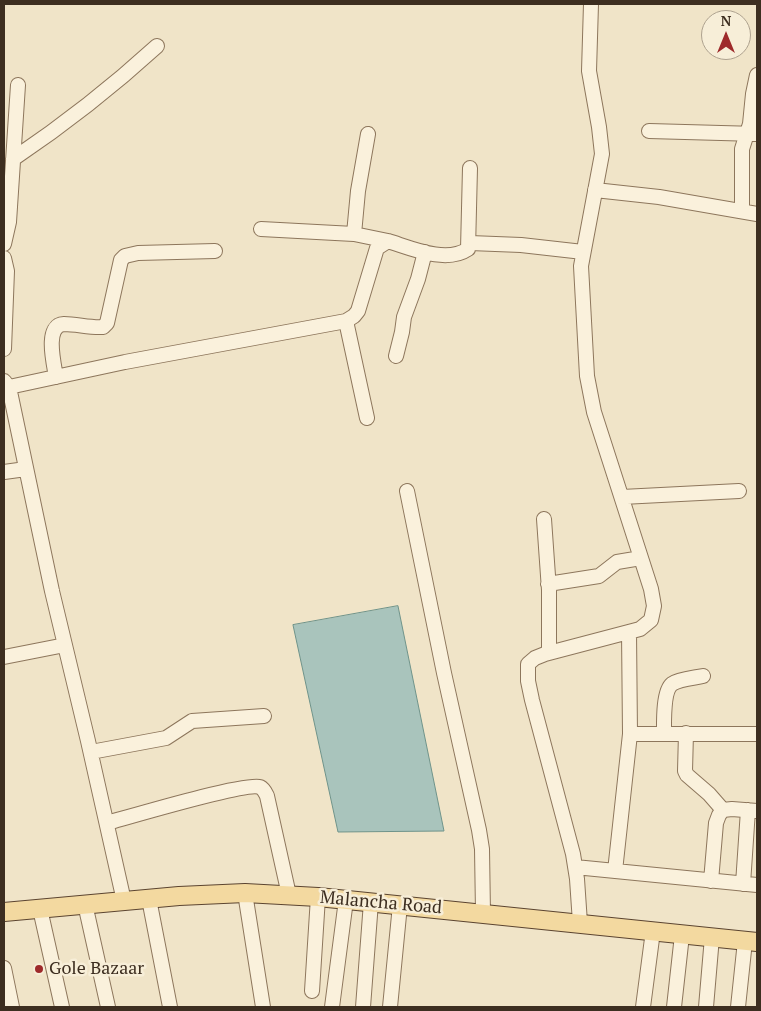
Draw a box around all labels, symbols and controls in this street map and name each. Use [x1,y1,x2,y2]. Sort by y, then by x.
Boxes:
north arrow [701,10,751,60]
text: N [721,11,731,30]
street label: Malancha Road [319,887,443,919]
place label: Gole Bazaar [49,958,144,980]
marker: Gole Bazaar [33,963,45,975]

